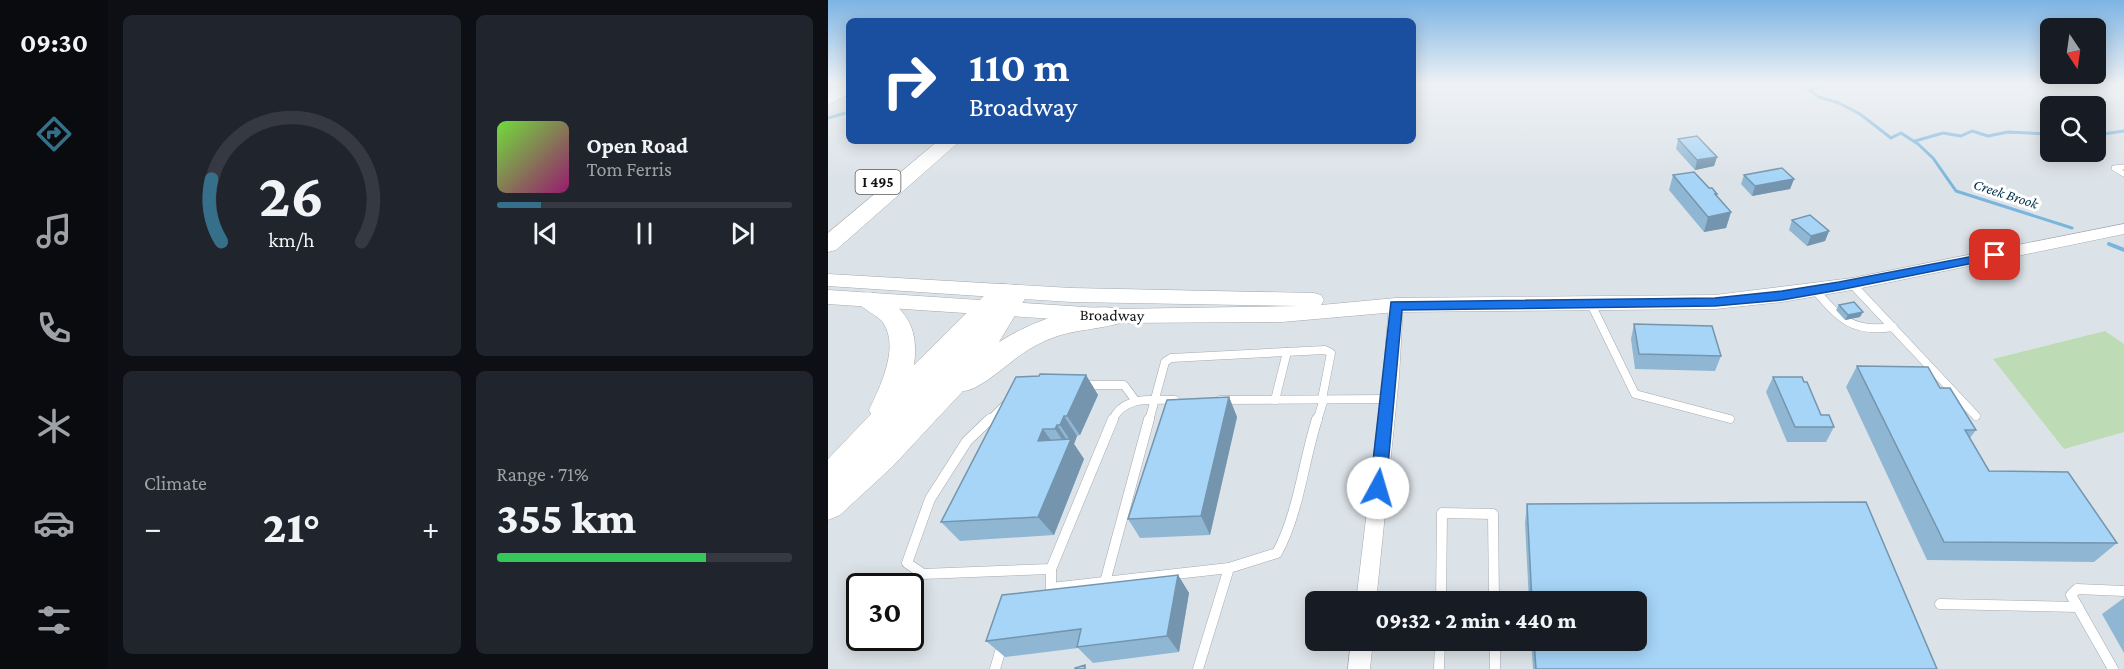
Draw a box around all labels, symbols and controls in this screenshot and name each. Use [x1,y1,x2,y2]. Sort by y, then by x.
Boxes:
north arrow [2040,18,2106,84]
map controls [2040,18,2106,162]
text: 09:30 [20,28,88,58]
icon: right [870,42,948,120]
text: 110 m [969,43,1070,90]
text: Broadway [969,92,1077,122]
button: search [2040,96,2106,162]
icon: directions [33,113,75,155]
text: Open Road [587,133,688,158]
text: Tom Ferris [587,158,672,180]
text: 26 [259,161,325,230]
road number: I 495 [856,170,900,194]
water label: Creek Brook [1972,176,2042,212]
icon: music [33,210,75,252]
icon: previous [529,217,562,250]
icon: pause [628,217,661,250]
icon: next [726,217,759,250]
text: km/h [269,229,315,253]
pin [1969,229,2020,280]
icon: arrive [1978,238,2011,271]
street label: Broadway [1080,306,1145,325]
icon: phone [33,307,75,349]
icon: climate [33,405,75,447]
position arrow [1346,456,1410,520]
text: Range · 71% [497,463,589,485]
text: Climate [144,472,207,494]
text: 355 km [497,493,636,543]
icon: car [33,502,75,544]
text: 21° [263,502,321,552]
text: − [144,509,161,546]
text: + [422,509,440,546]
speed limit sign: 30 [846,573,924,651]
icon: filters [33,599,75,641]
text: 09:32 · 2 min · 440 m [1376,608,1576,633]

